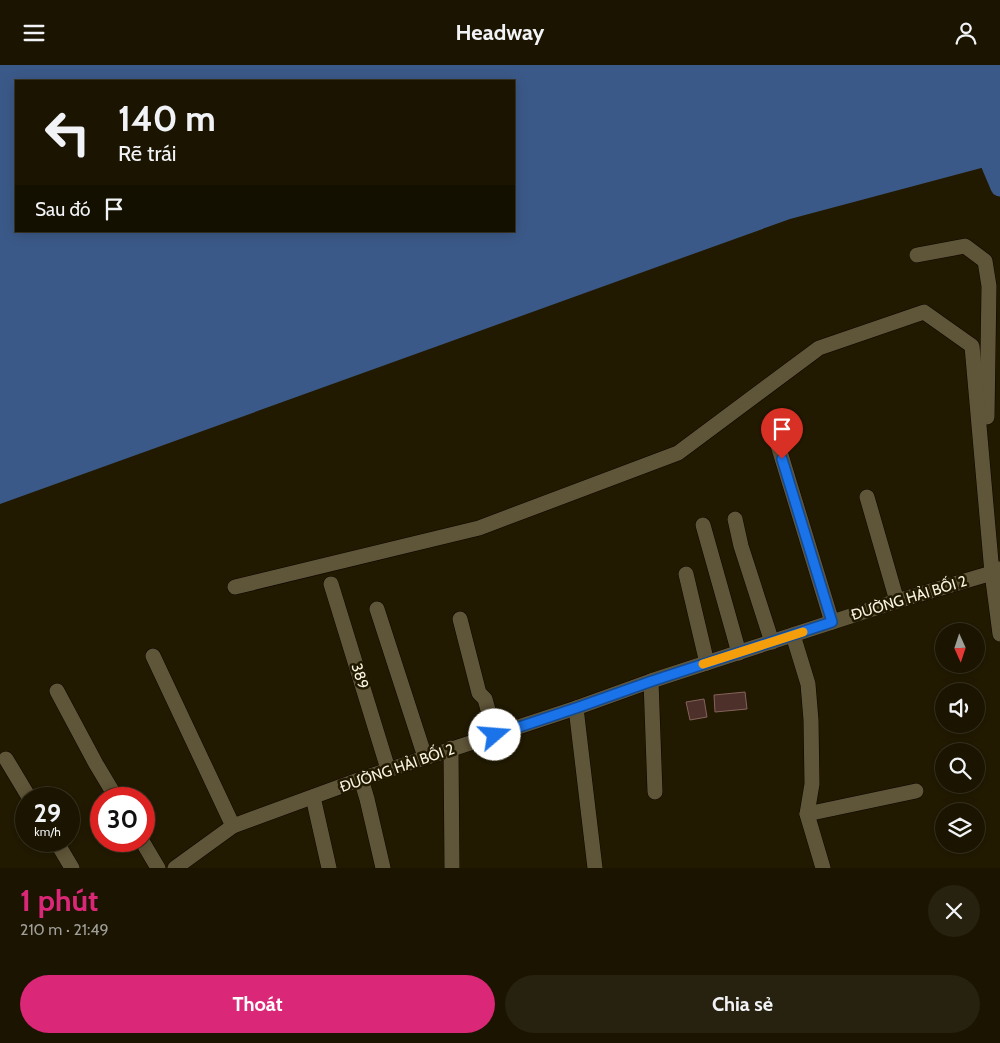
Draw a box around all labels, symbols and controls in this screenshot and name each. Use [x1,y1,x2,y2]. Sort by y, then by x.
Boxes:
icon: menu [20,19,48,47]
text: Headway [456,19,544,46]
icon: person [952,19,980,47]
text: 140 m [118,97,216,140]
icon: left [35,100,100,165]
text: Rẽ trái [118,140,177,167]
icon: arrive [100,195,128,223]
text: Sau đó [35,198,90,221]
pin [761,408,803,459]
icon: arrive [768,415,796,443]
street label: ĐƯỜNG HẢI BỐI 2 [848,569,969,624]
north arrow [935,623,985,673]
map controls [935,623,985,853]
street label: 389 [347,661,373,691]
button: sound [935,683,985,733]
position arrow [468,708,520,760]
street label: ĐƯỜNG HẢI BỐI 2 [336,737,457,796]
button: search [935,743,985,793]
speed limit sign: 30 [90,787,155,852]
text: 29 [34,798,61,828]
button: layers [935,803,985,853]
text: km/h [34,824,61,839]
text: 1 phút [20,882,98,919]
button: close [928,885,980,937]
text: 210 m · 21:49 [20,920,109,939]
button: Thoát [20,975,495,1033]
button: Chia sẻ [505,975,980,1033]

